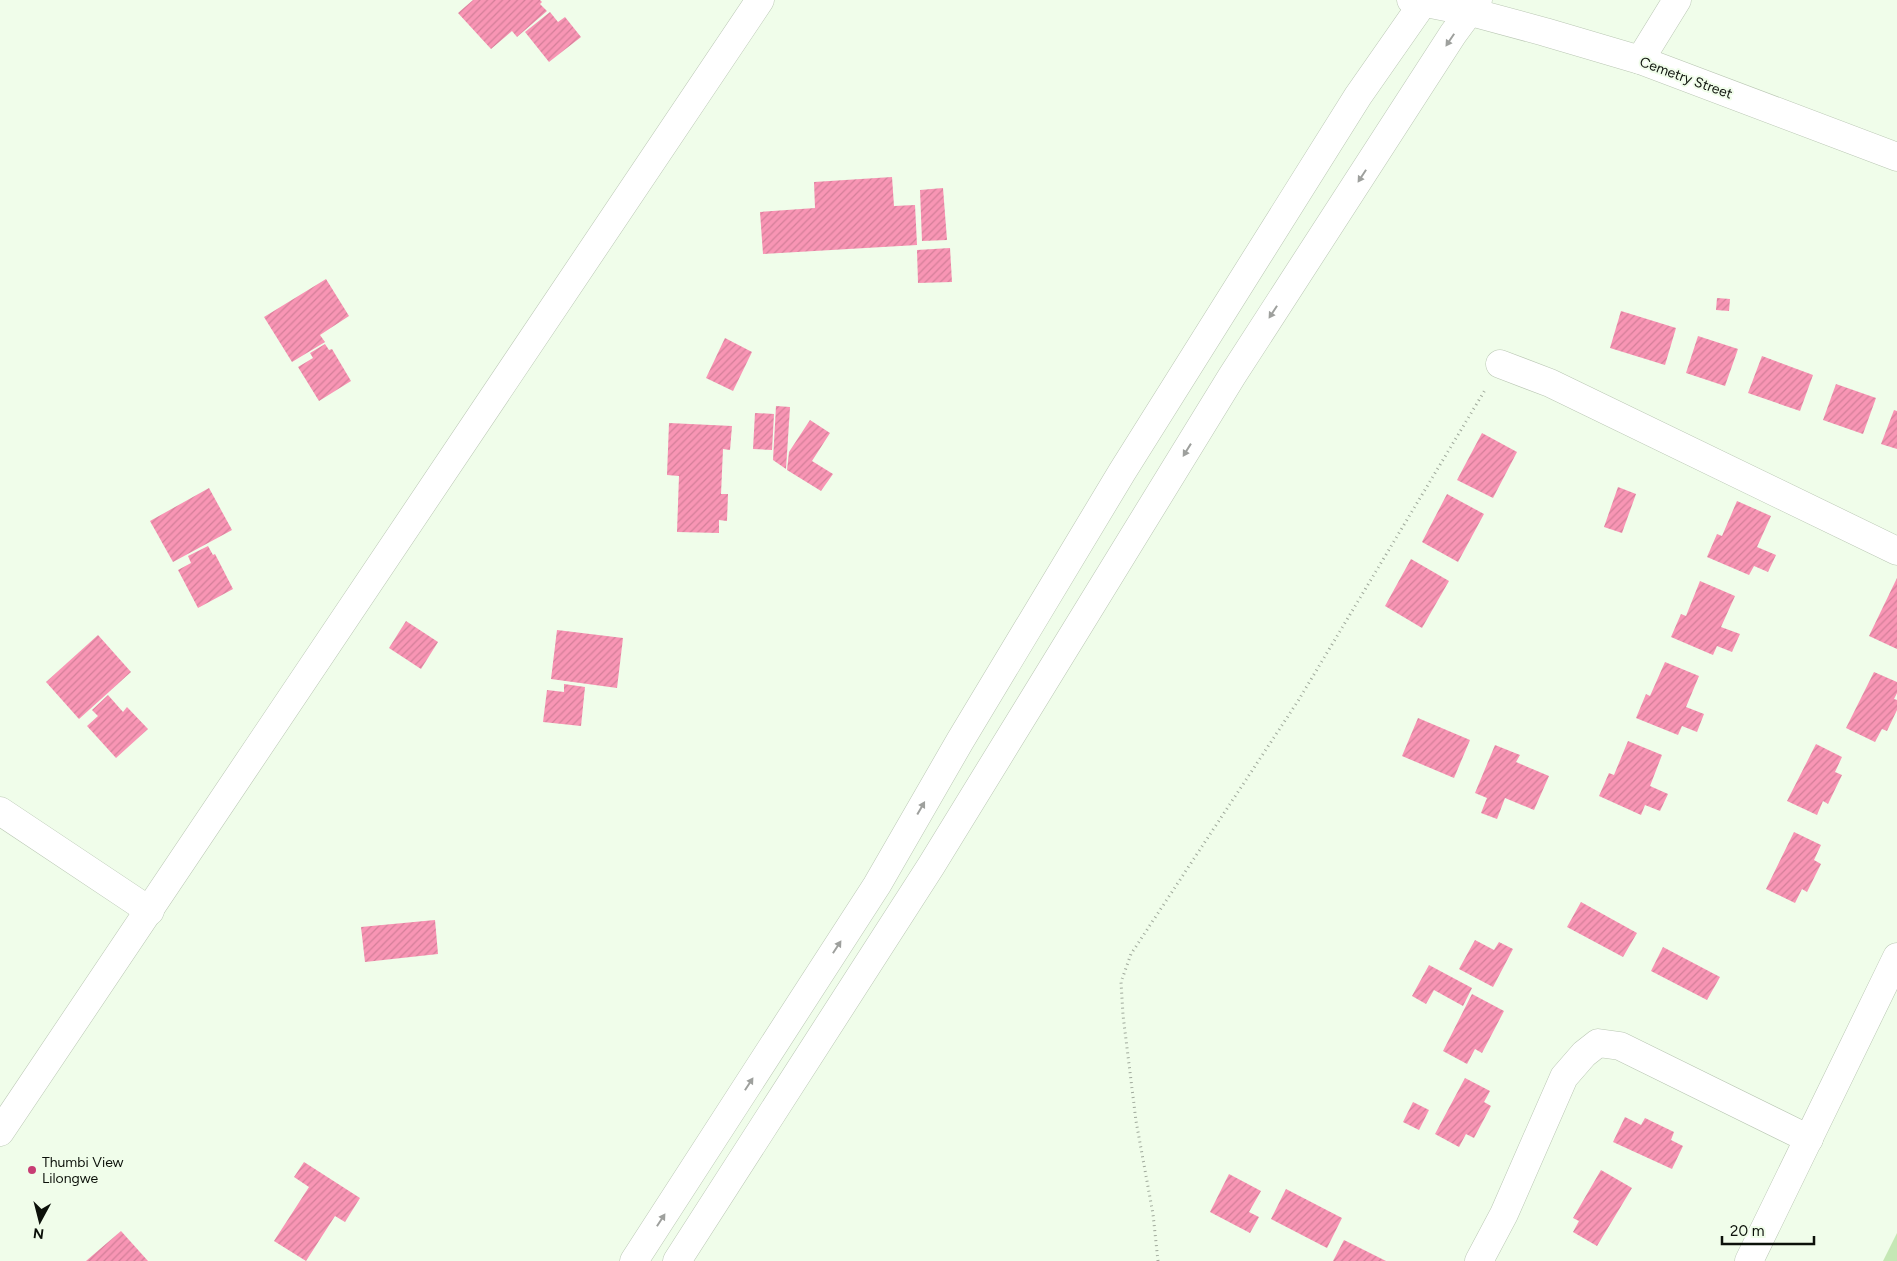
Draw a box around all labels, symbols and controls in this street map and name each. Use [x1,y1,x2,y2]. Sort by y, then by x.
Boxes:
one-way arrow [1445,33,1455,46]
street label: Cemetry Street [1637,53,1735,103]
one-way arrow [1357,169,1366,183]
one-way arrow [1269,306,1278,319]
one-way arrow [1182,443,1191,456]
one-way arrow [917,801,926,815]
one-way arrow [832,940,842,954]
one-way arrow [744,1077,754,1090]
place label: Thumbi View Lilongwe [42,1154,124,1187]
marker: Thumbi View Lilongwe [26,1164,38,1176]
north arrow [15,1196,65,1246]
one-way arrow [656,1214,666,1227]
scale bar [1722,1214,1814,1246]
text: 20 m [1730,1222,1764,1240]
text: N [32,1224,45,1243]

